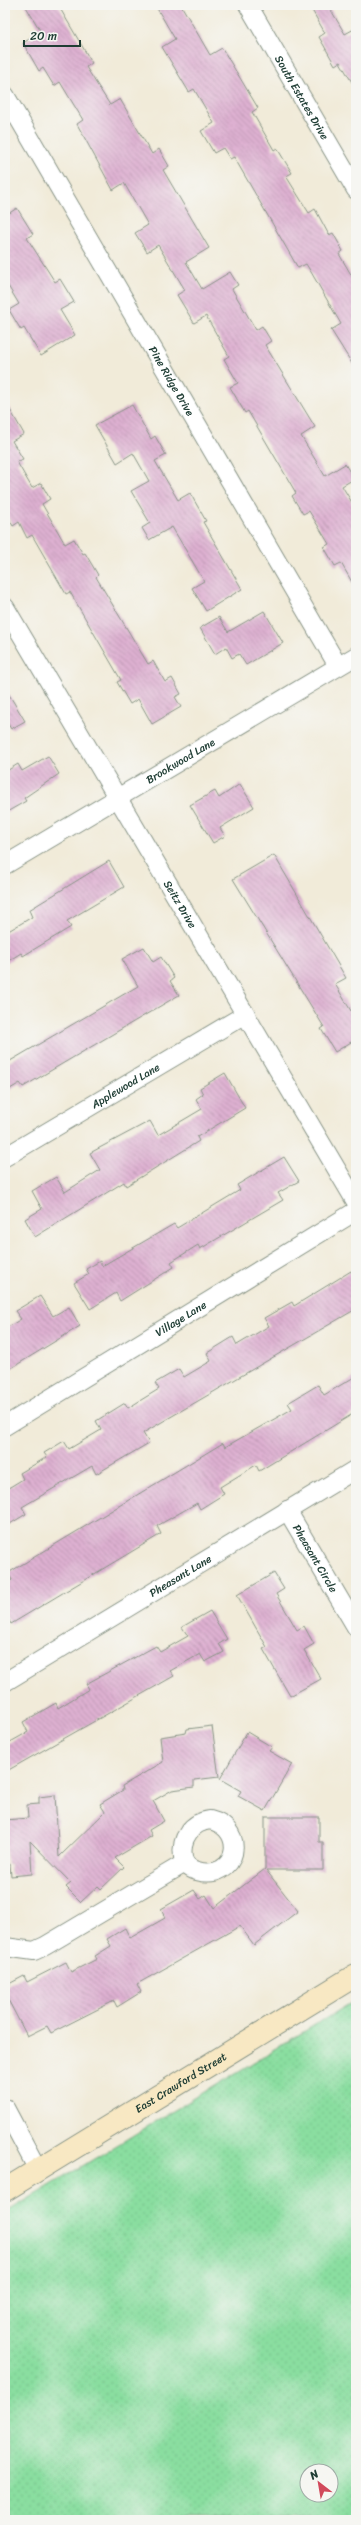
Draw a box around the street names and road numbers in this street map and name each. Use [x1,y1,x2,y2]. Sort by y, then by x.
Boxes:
street label: South Estates Drive [269,52,334,144]
street label: Pine Ridge Drive [143,343,200,420]
street label: Brookwood Lane [142,733,219,789]
street label: Seitz Drive [158,877,202,933]
street label: Applewood Lane [87,1058,164,1114]
street label: Village Lane [152,1296,211,1342]
street label: Pheasant Circle [287,1521,343,1597]
street label: Pheasant Lane [146,1550,216,1602]
street label: East Crawford Street [131,2047,231,2118]

